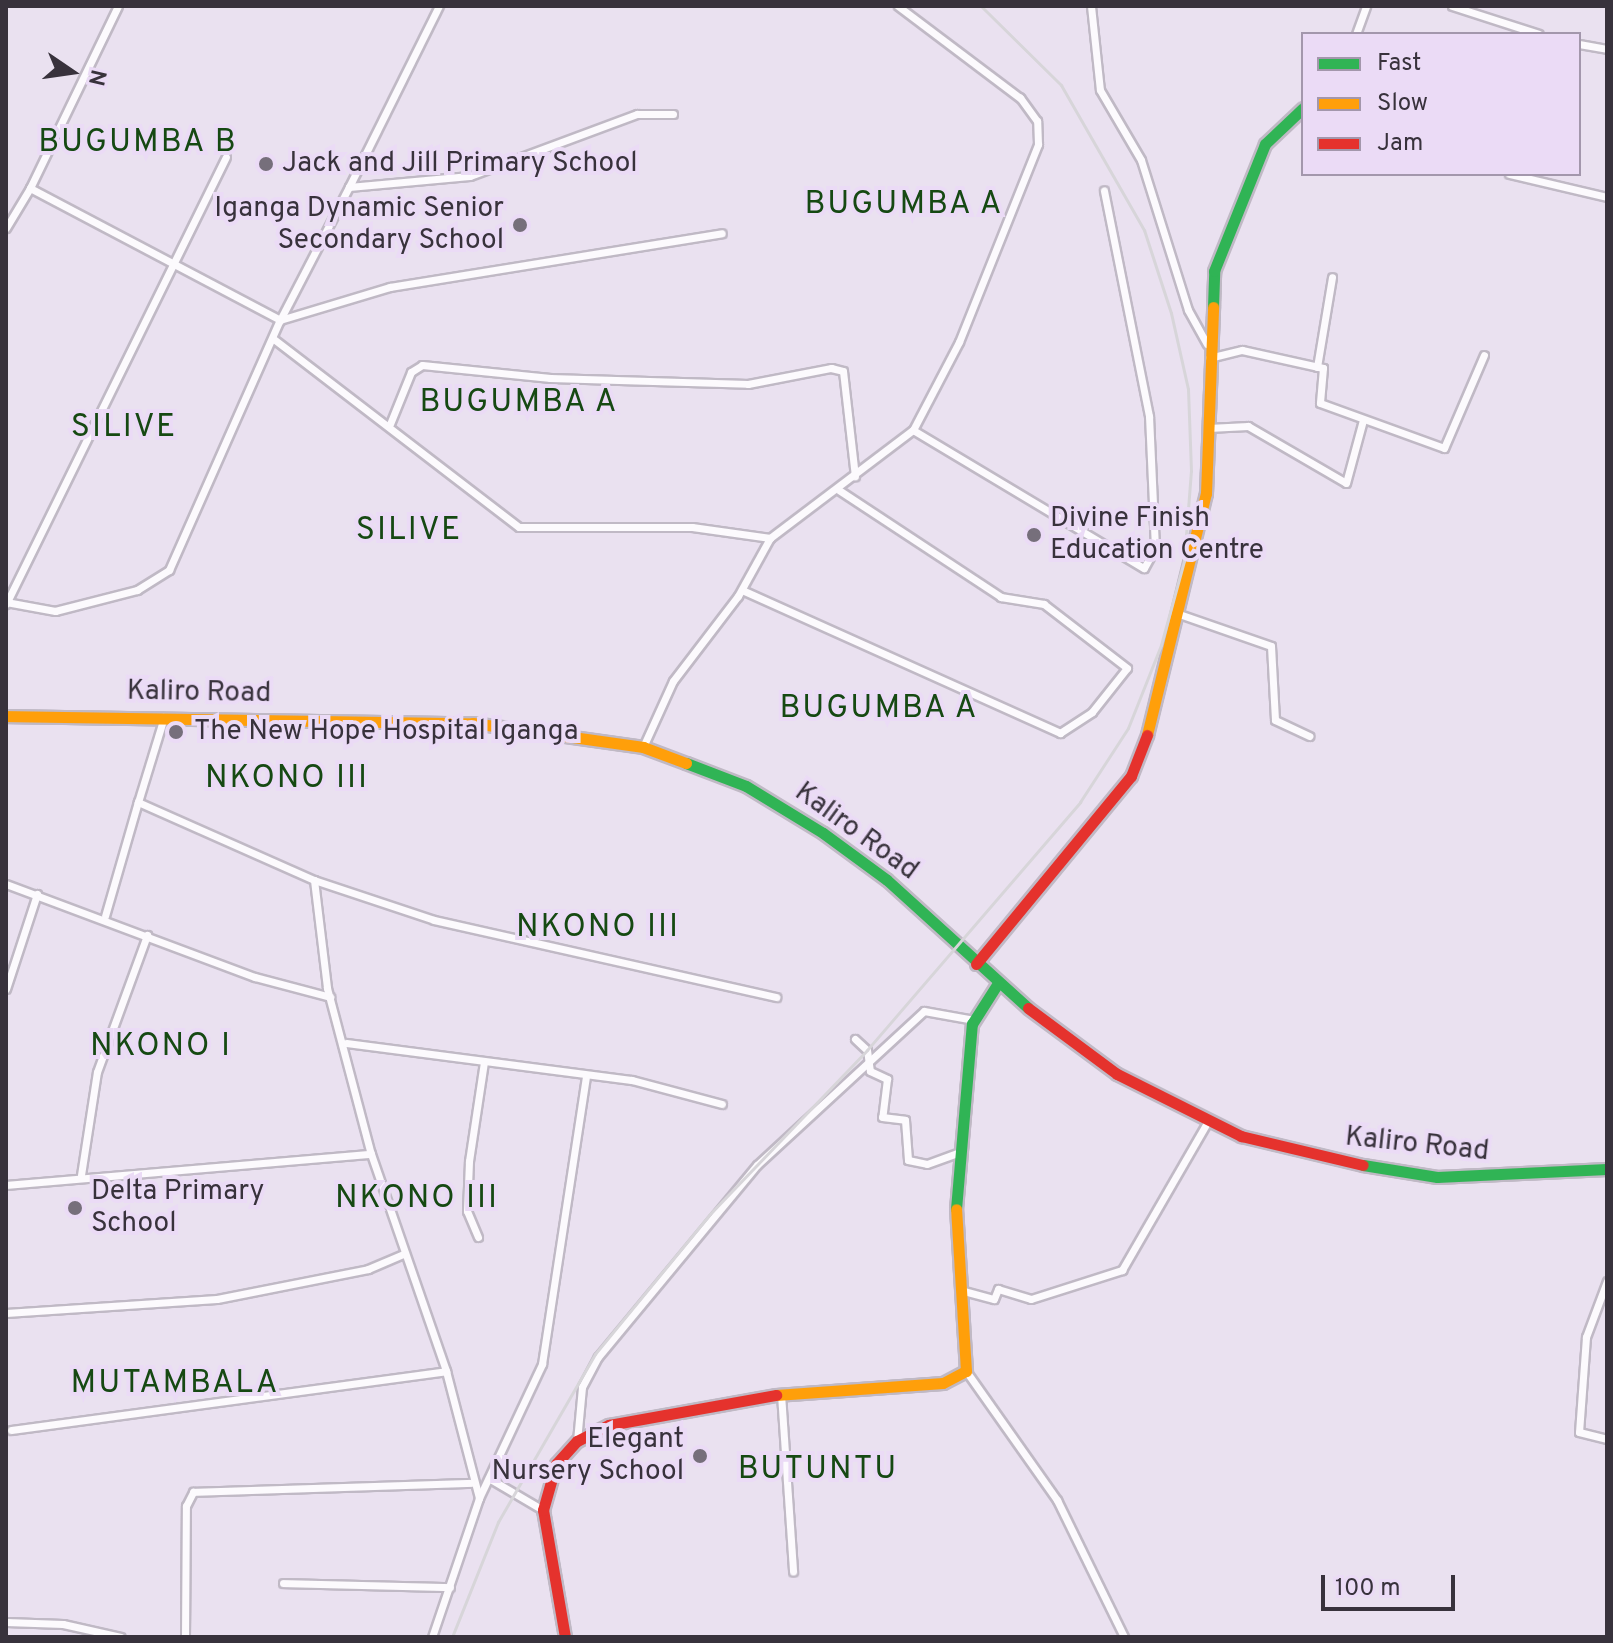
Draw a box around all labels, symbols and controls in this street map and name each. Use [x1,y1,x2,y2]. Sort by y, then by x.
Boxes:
north arrow [32,32,112,112]
legend [1301,32,1581,176]
text: Fast [1377,49,1421,79]
text: N [81,67,111,88]
text: Slow [1377,89,1428,119]
district label: BUGUMBA B [38,124,238,162]
text: Jam [1377,129,1423,159]
place label: Jack and Jill Primary School [282,147,638,181]
marker: Jack and Jill Primary School [257,155,275,173]
district label: BUGUMBA A [803,186,1005,224]
place label: Iganga Dynamic Senior Secondary School [214,192,504,258]
marker: Iganga Dynamic Senior Secondary School [511,216,529,234]
district label: BUGUMBA A [418,384,620,422]
district label: SILIVE [71,409,177,447]
place label: Divine Finish Education Centre [1050,502,1264,568]
district label: SILIVE [356,512,462,550]
marker: Divine Finish Education Centre [1025,526,1043,544]
street label: Kaliro Road [126,675,272,711]
district label: BUGUMBA A [778,690,980,728]
place label: The New Hope Hospital Iganga [194,715,578,749]
marker: The New Hope Hospital Iganga [165,721,187,743]
district label: NKONO III [205,760,369,798]
street label: Kaliro Road [788,776,924,888]
district label: NKONO III [516,909,680,947]
district label: NKONO I [90,1028,232,1066]
street label: Kaliro Road [1343,1121,1491,1169]
place label: Delta Primary School [91,1175,264,1241]
district label: NKONO III [335,1180,499,1218]
marker: Delta Primary School [66,1199,84,1217]
district label: MUTAMBALA [71,1365,279,1403]
place label: Elegant Nursery School [491,1423,684,1489]
marker: Elegant Nursery School [691,1447,709,1465]
district label: BUTUNTU [738,1451,898,1489]
scale bar [1325,1559,1459,1609]
text: 100 m [1335,1574,1401,1604]

